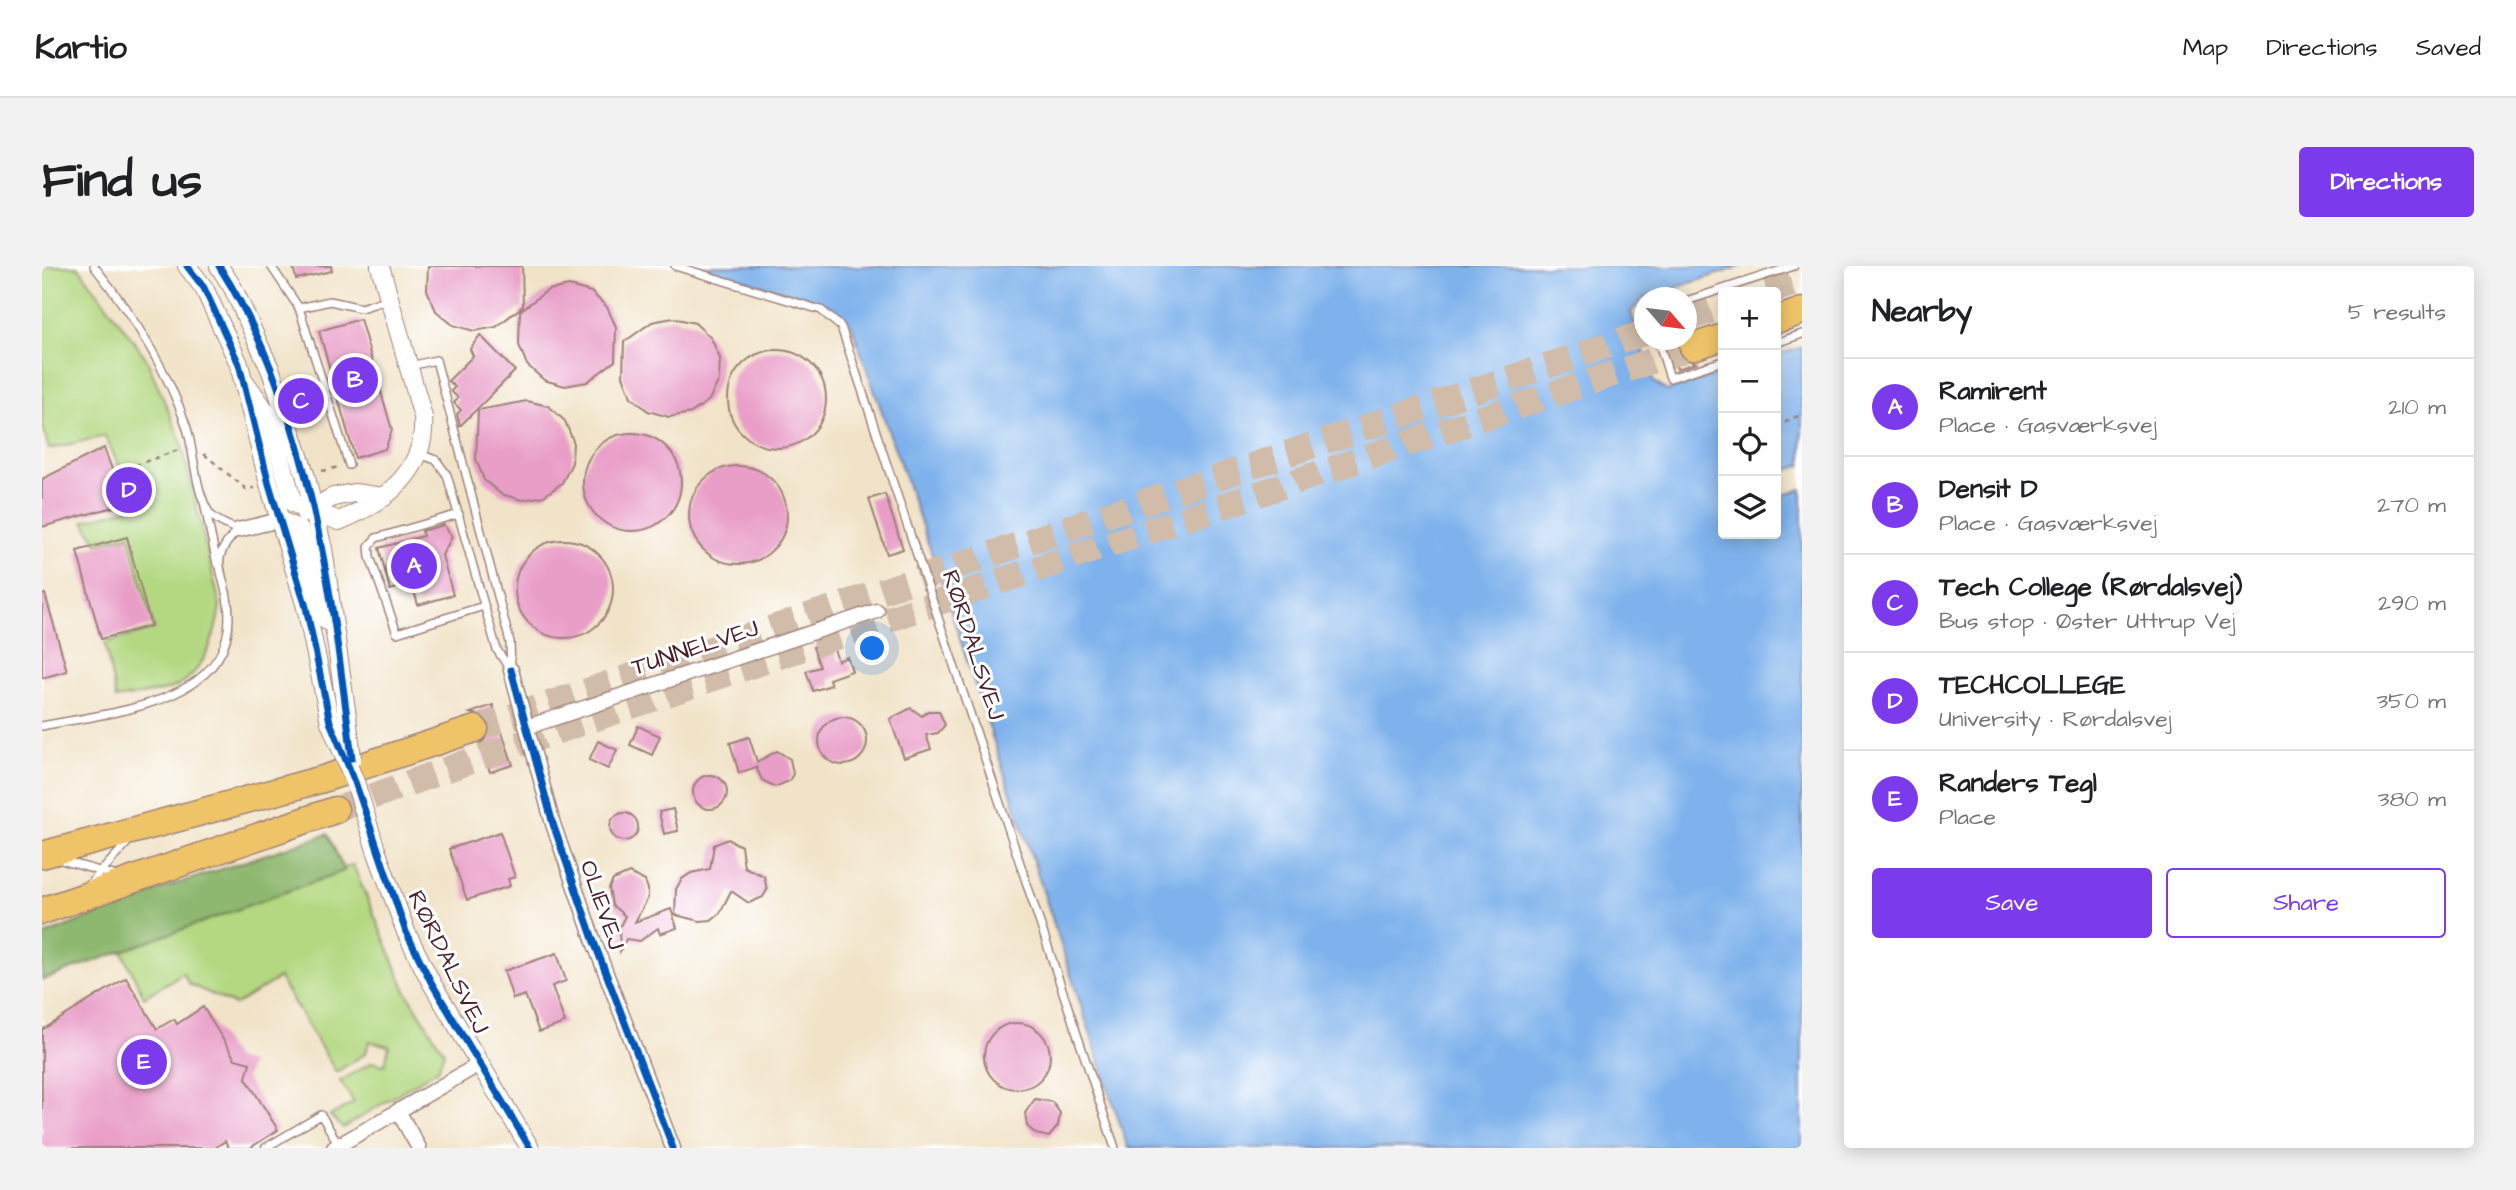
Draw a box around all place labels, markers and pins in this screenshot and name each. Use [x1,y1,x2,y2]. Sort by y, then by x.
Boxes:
pin: B [332,354,378,406]
pin: C [278,375,324,427]
pin: D [106,464,152,516]
pin: A [391,540,437,592]
pin: E [121,1036,167,1088]

